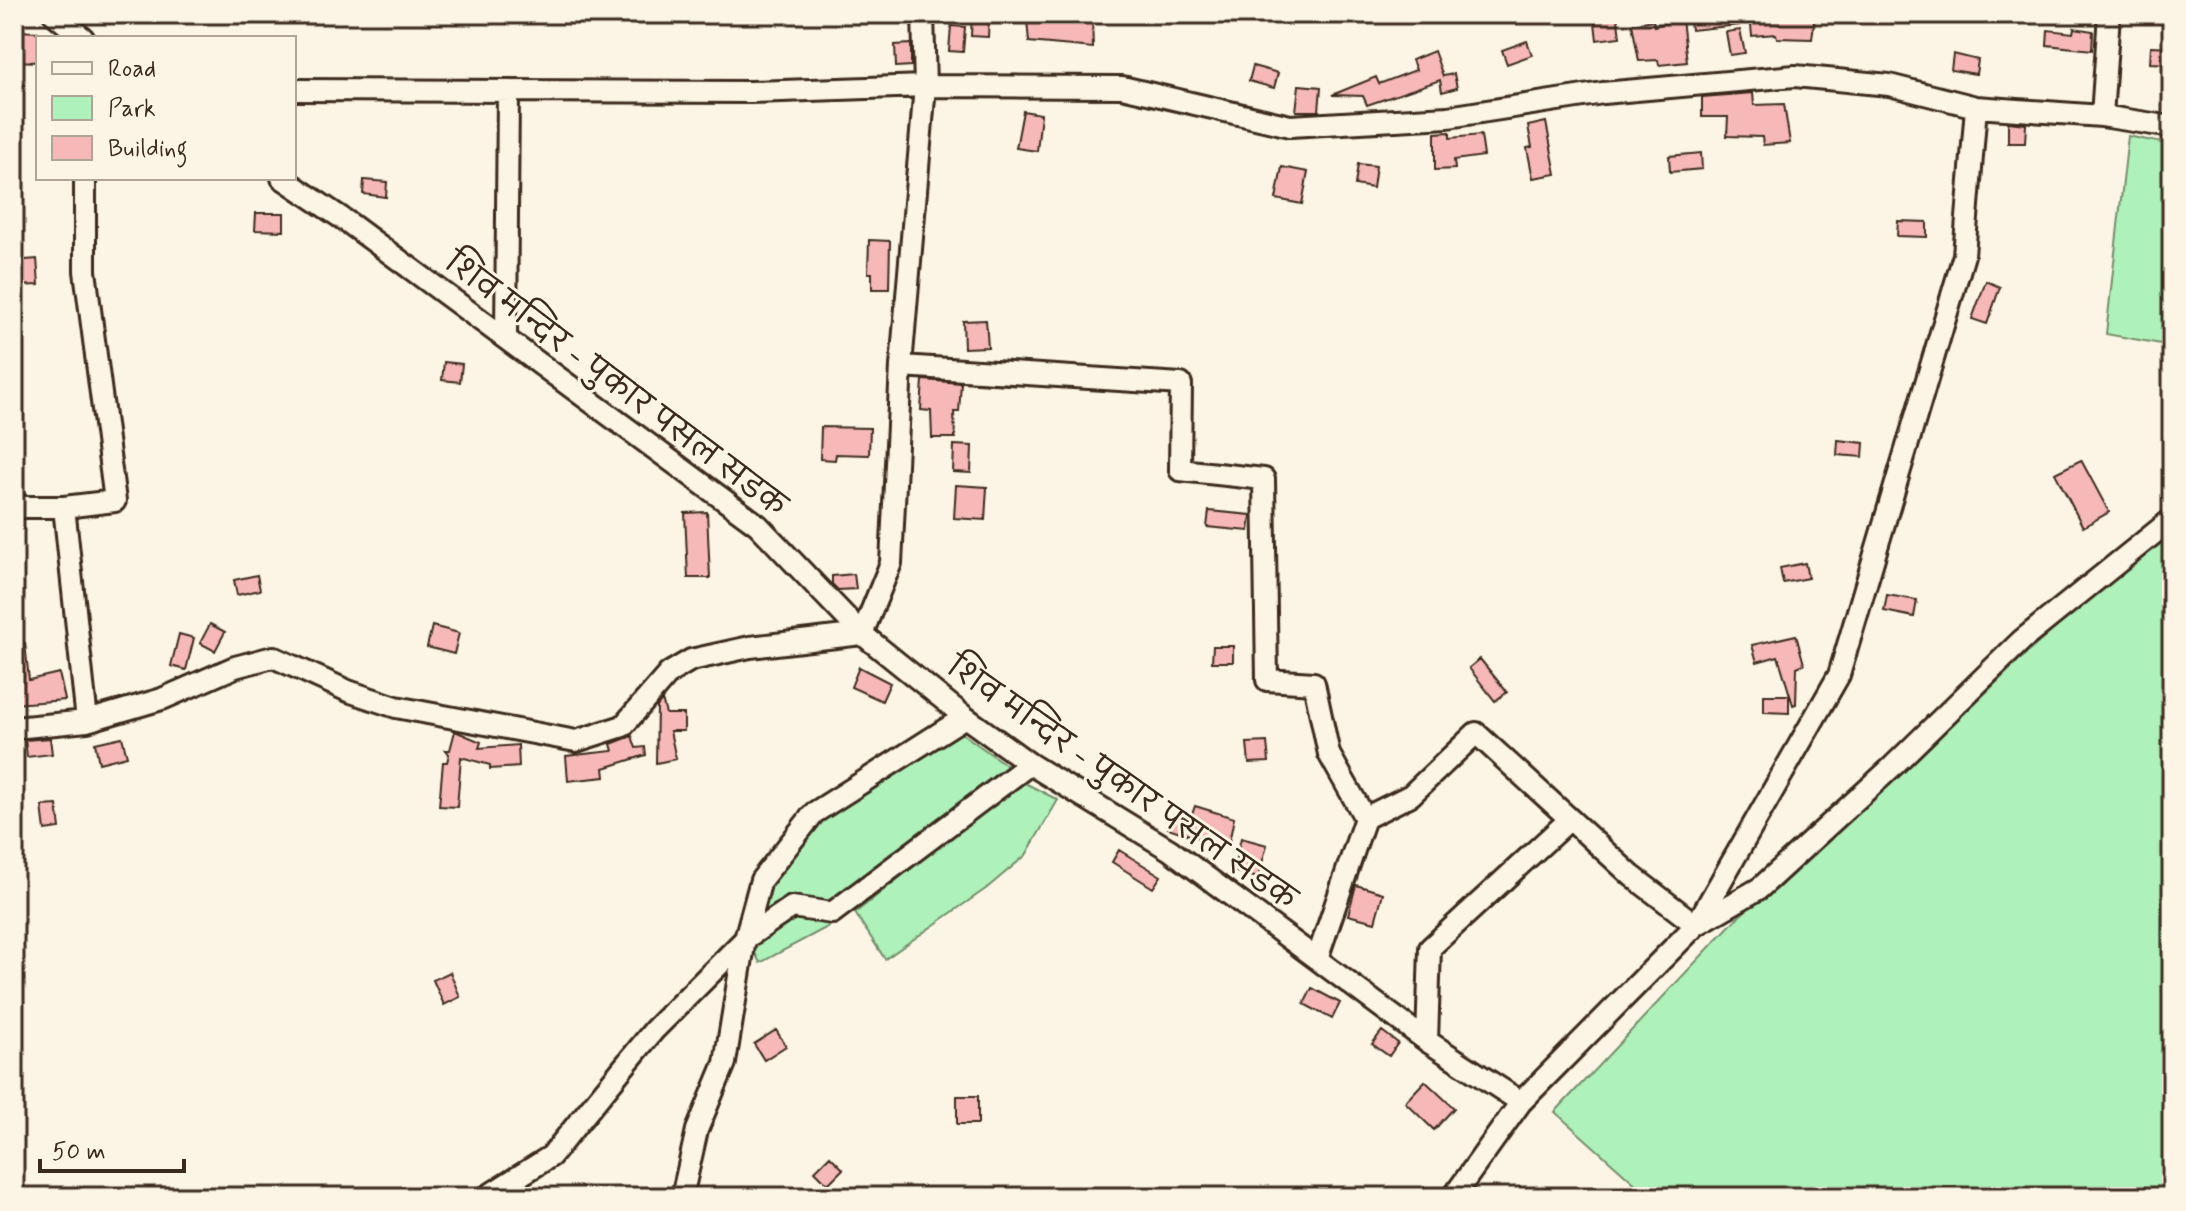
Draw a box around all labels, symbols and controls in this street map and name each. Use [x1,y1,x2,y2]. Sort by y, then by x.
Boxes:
legend [36,36,296,180]
text: Road [108,54,156,85]
text: Park [108,94,156,125]
text: Building [108,134,188,168]
street label: शिव मन्दिर - पुकार पसल सडक [435,239,798,527]
street label: शिव मन्दिर - पुकार पसल सडक [937,643,1307,921]
scale bar [40,1123,184,1173]
text: 50 m [52,1137,106,1168]

